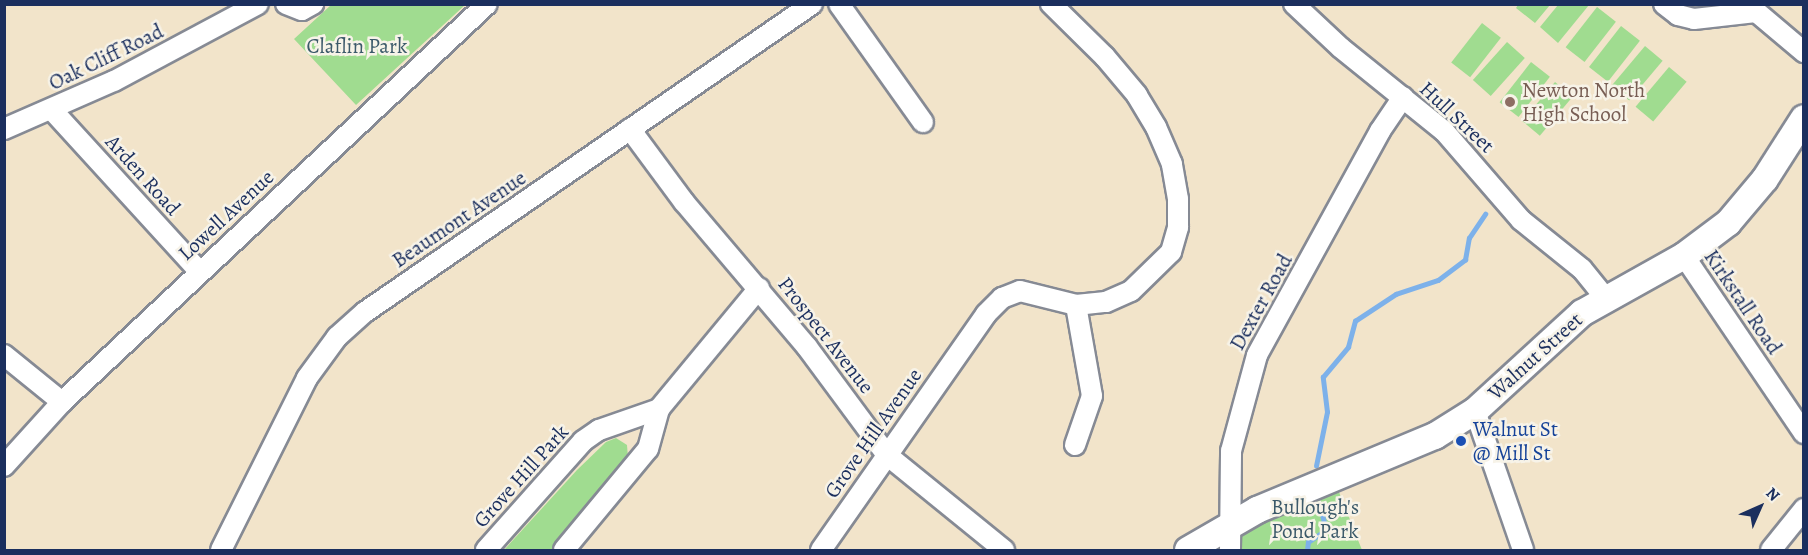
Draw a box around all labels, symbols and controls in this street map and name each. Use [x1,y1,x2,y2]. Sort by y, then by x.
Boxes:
street label: Oak Cliff Road [45,18,167,96]
park label: Claflin Park [306,33,408,59]
street label: Hull Street [1414,76,1500,158]
place label: Newton North High School [1522,77,1645,127]
marker: Newton North High School [1503,95,1517,109]
street label: Arden Road [100,130,186,220]
street label: Lowell Avenue [173,164,279,266]
street label: Beaumont Avenue [387,165,531,273]
street label: Kirkstall Road [1699,245,1787,359]
street label: Dexter Road [1224,250,1298,354]
street label: Prospect Avenue [773,272,879,398]
street label: Walnut Street [1483,307,1587,405]
street label: Grove Hill Avenue [819,363,927,503]
place label: Walnut St @ Mill St [1473,416,1558,466]
street label: Grove Hill Park [468,419,574,533]
marker: Walnut St @ Mill St [1454,434,1468,448]
north arrow [1730,477,1790,537]
text: N [1761,482,1785,506]
park label: Bullough's Pond Park [1271,494,1359,544]

